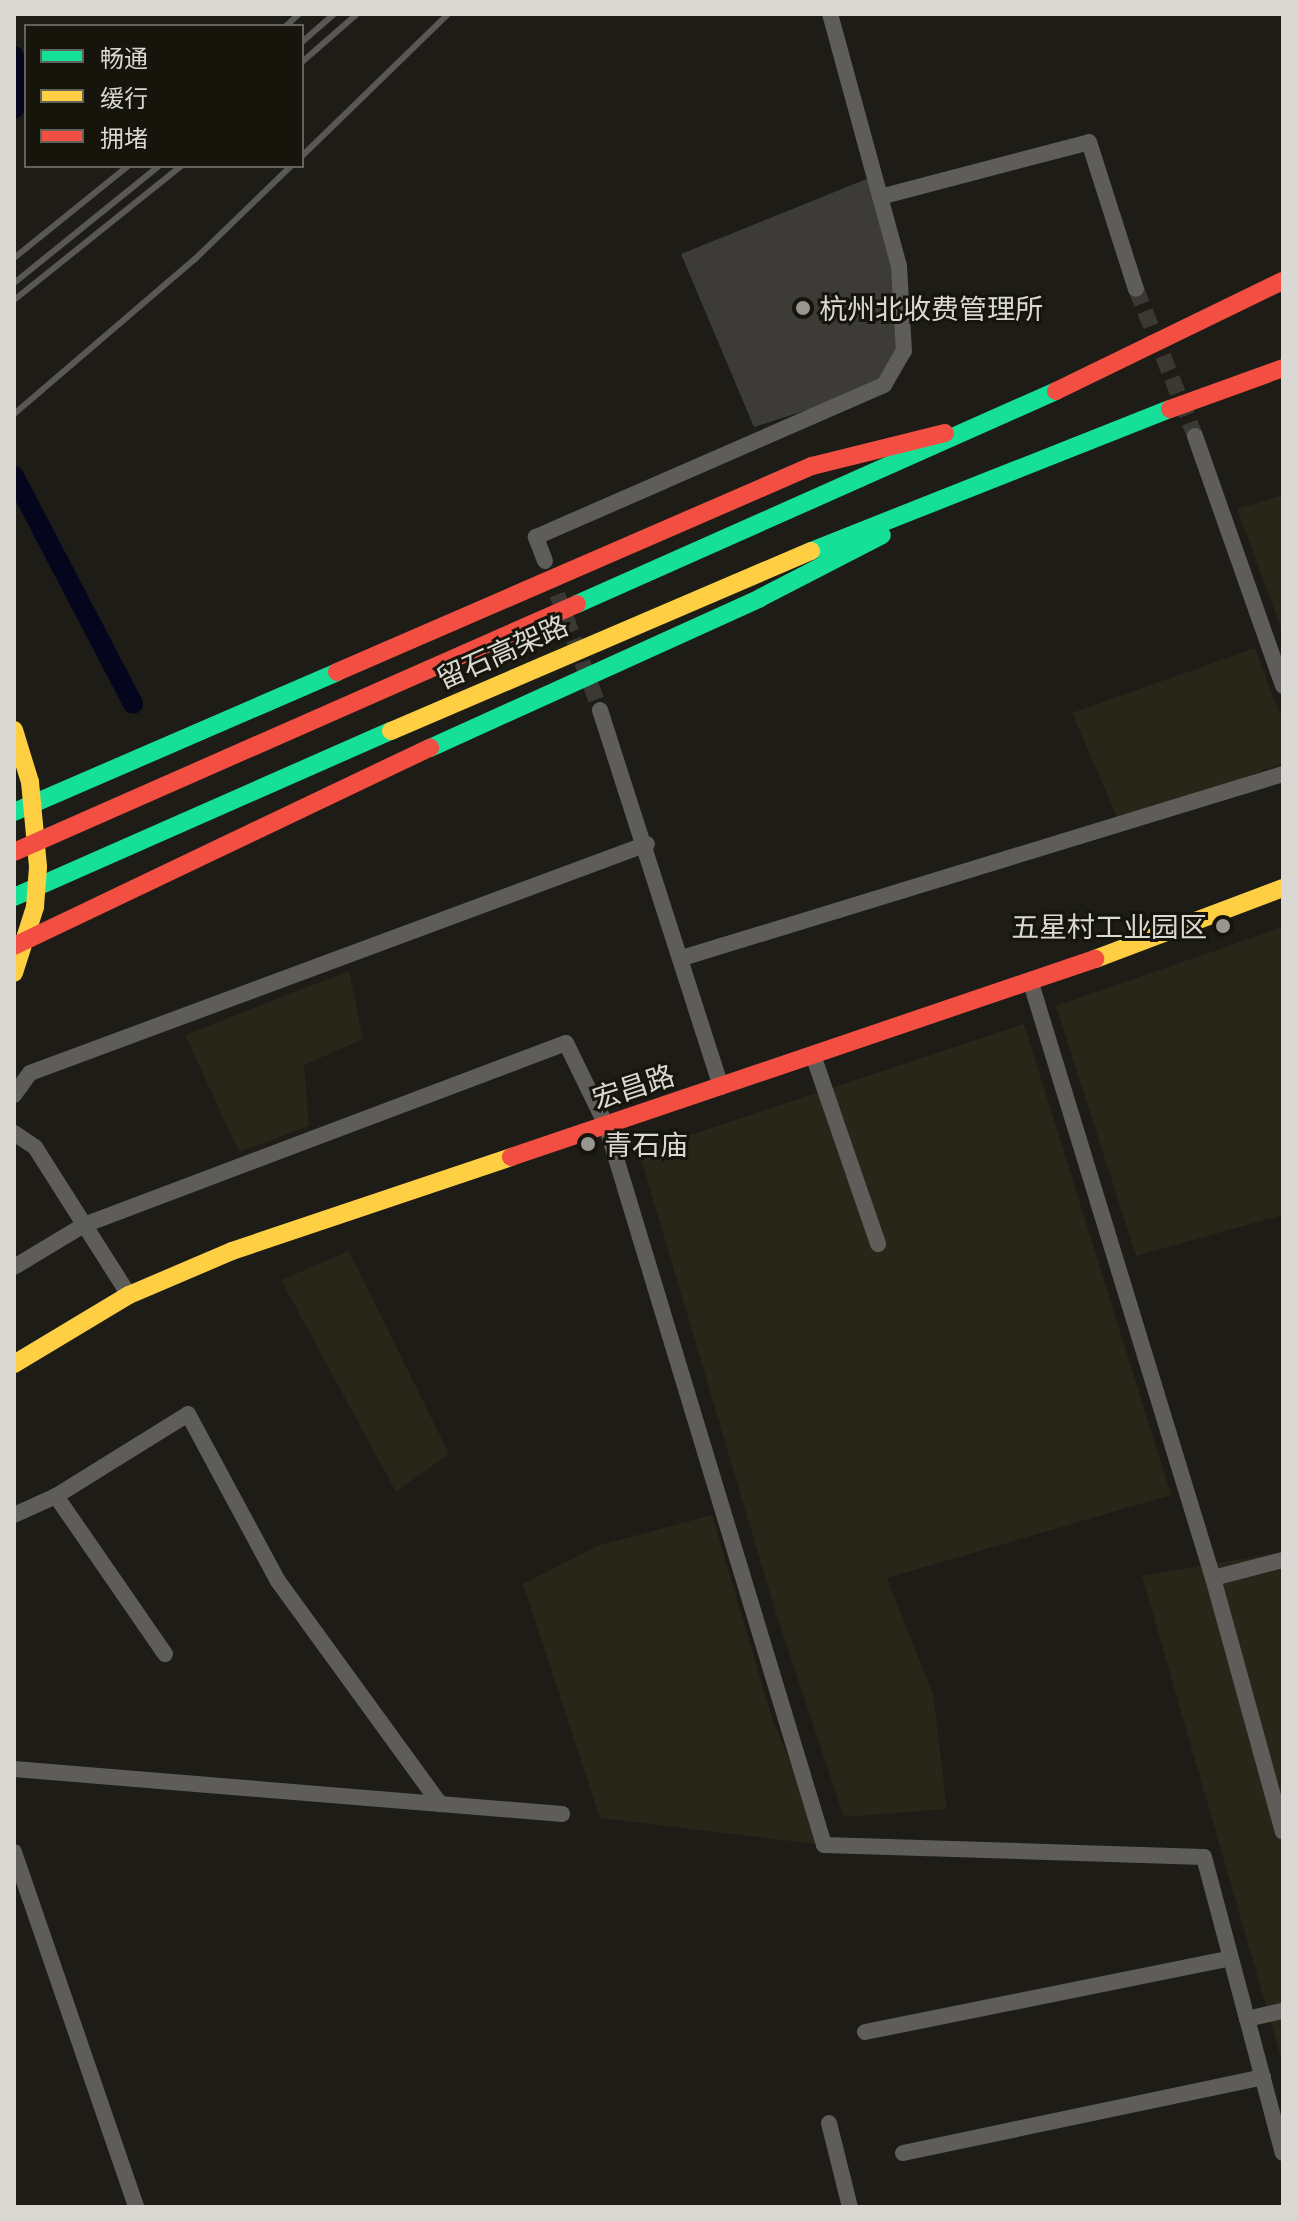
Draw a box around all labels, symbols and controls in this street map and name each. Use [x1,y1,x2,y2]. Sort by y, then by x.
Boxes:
legend [24,24,304,168]
text: 畅通 [100,43,148,72]
text: 缓行 [100,83,148,112]
text: 拥堵 [100,123,148,152]
place label: 杭州北收费管理所 [819,291,1043,325]
marker: 杭州北收费管理所 [794,299,812,317]
street label: 留石高架路 [431,607,573,695]
place label: 五星村工业园区 [1011,909,1207,943]
marker: 五星村工业园区 [1214,917,1232,935]
street label: 宏昌路 [588,1057,678,1115]
place label: 青石庙 [604,1127,688,1161]
marker: 青石庙 [579,1135,597,1153]

